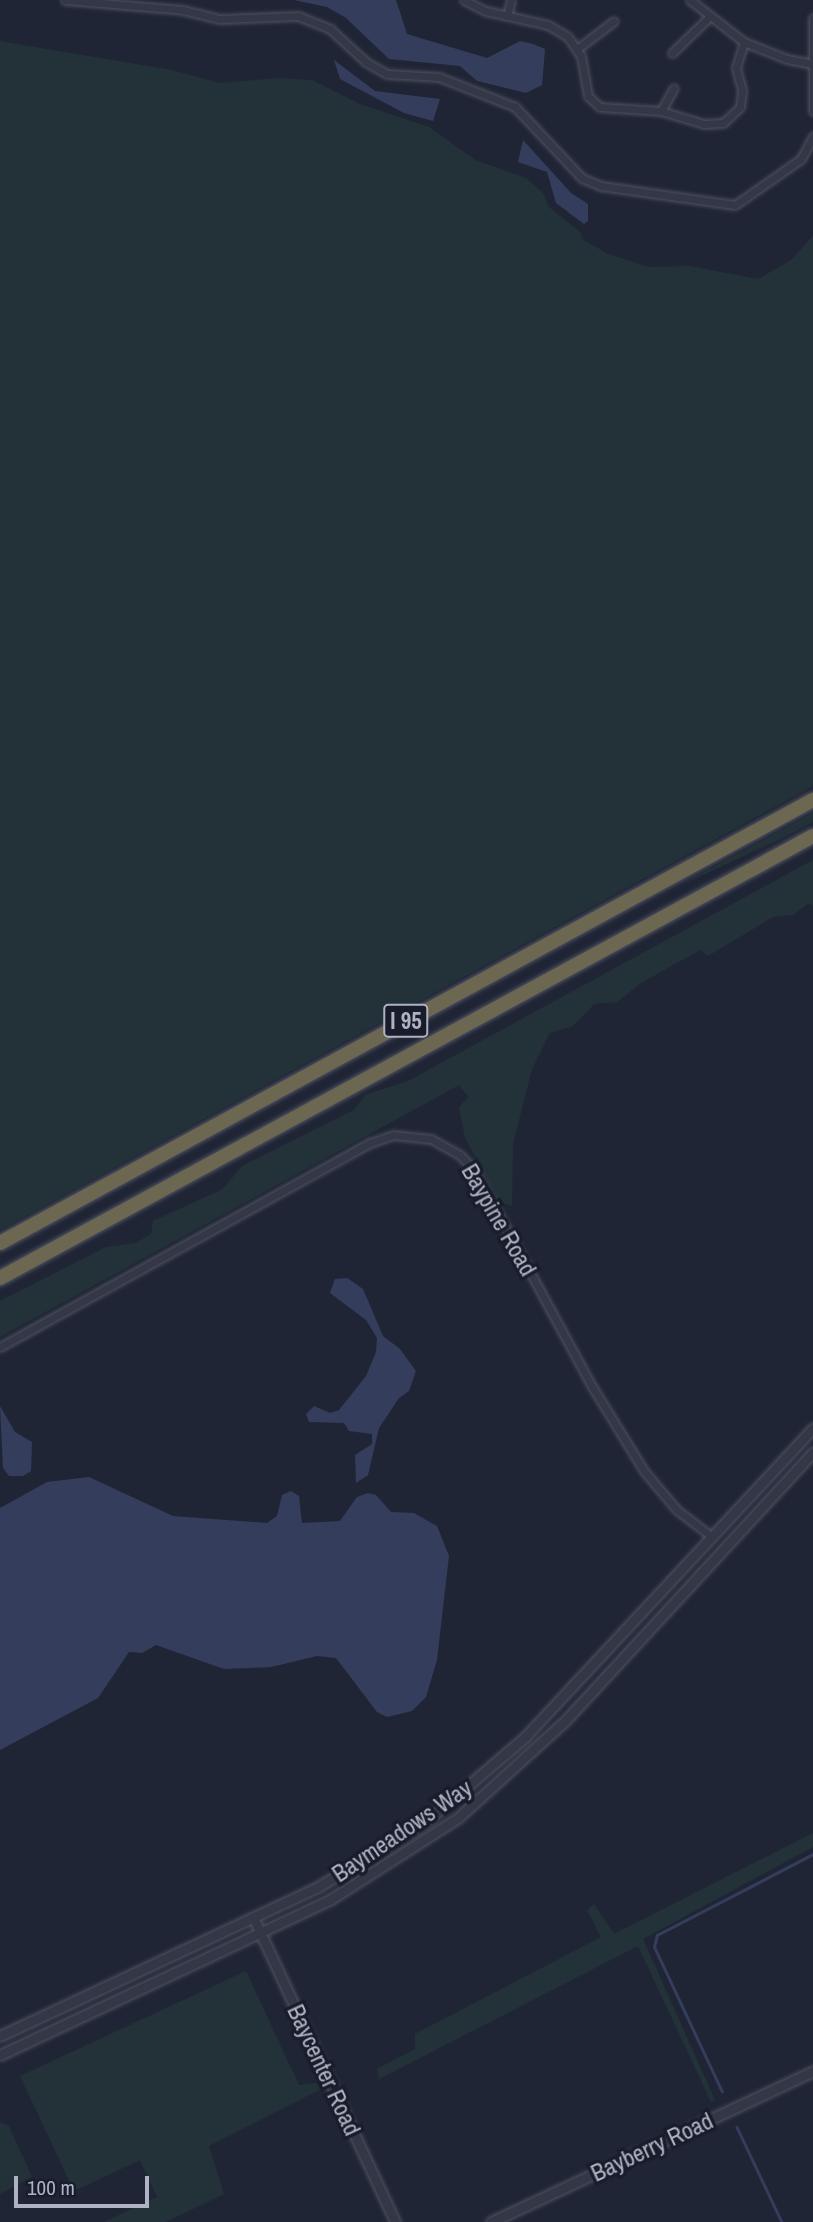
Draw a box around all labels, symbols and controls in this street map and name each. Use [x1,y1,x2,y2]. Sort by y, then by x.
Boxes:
road number: I 95 [383,1002,429,1040]
street label: Baypine Road [455,1159,543,1281]
street label: Baymeadows Way [327,1774,477,1888]
street label: Baycenter Road [281,2000,367,2140]
street label: Bayberry Road [586,2106,718,2188]
scale bar [18,2162,152,2206]
text: 100 m [27,2173,75,2202]

